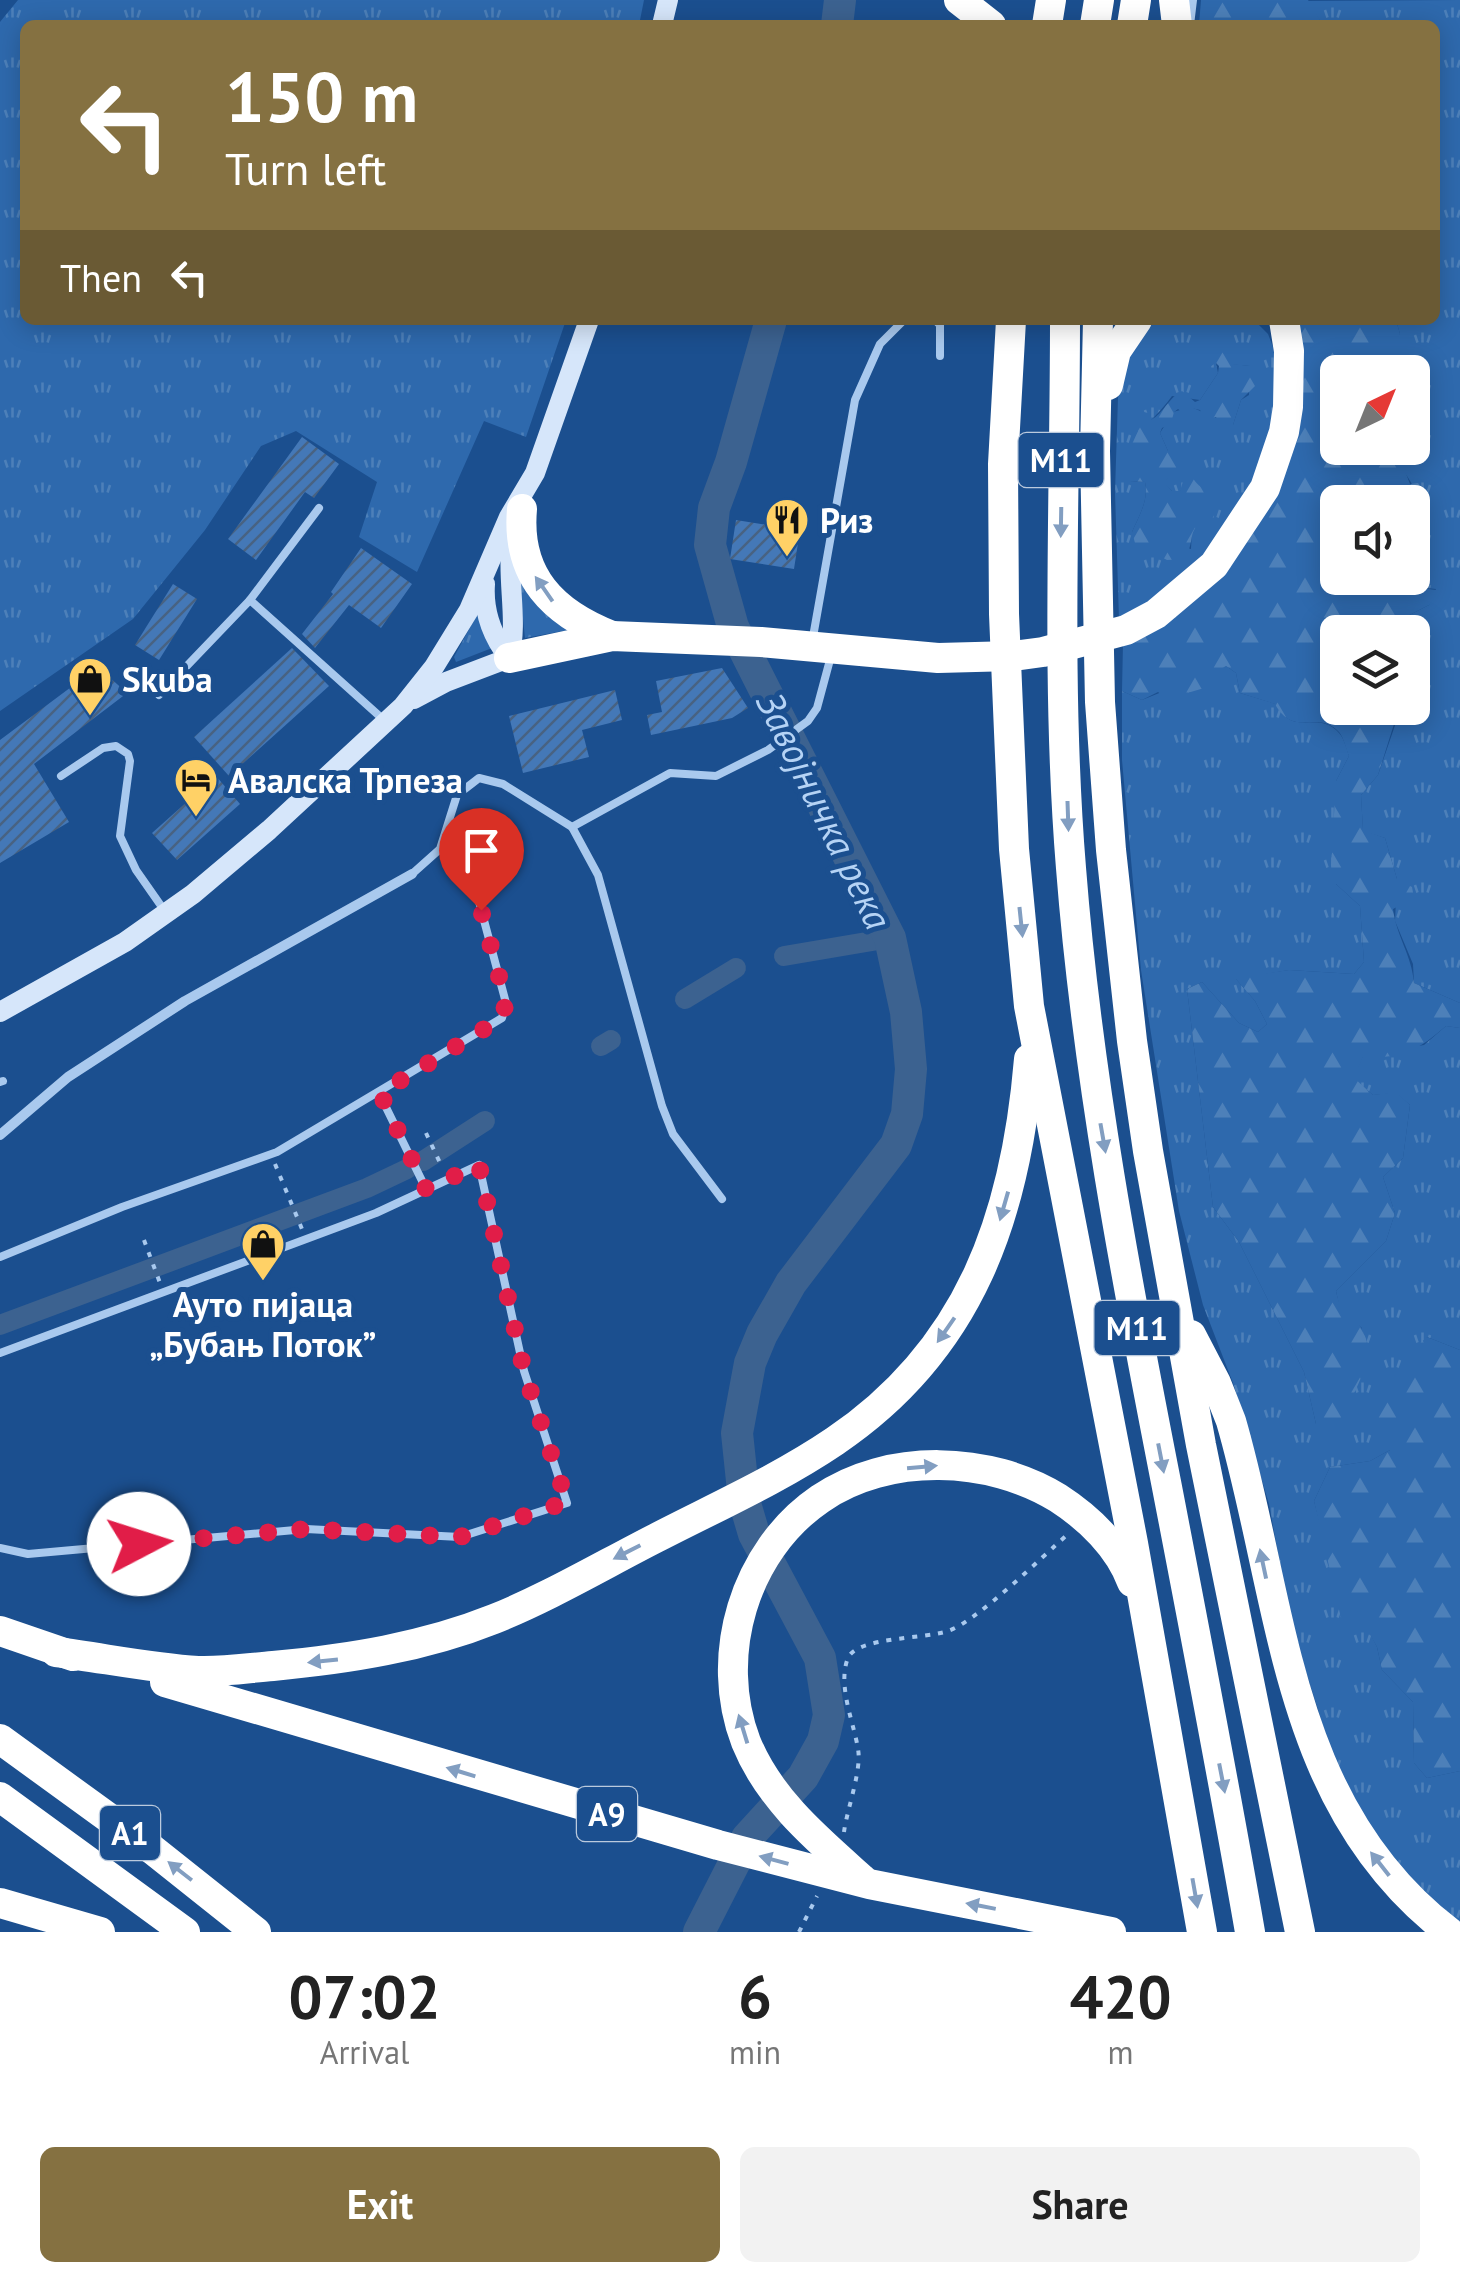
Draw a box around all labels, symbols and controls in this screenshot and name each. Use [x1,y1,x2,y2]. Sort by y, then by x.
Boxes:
text: 150 m [225,51,418,141]
icon: left [60,60,190,190]
text: Turn left [225,139,386,197]
icon: left [162,250,217,305]
text: Then [60,253,142,302]
north arrow [1320,355,1430,465]
map controls [1320,355,1430,725]
road number: M11 [1018,433,1104,487]
button: sound [1320,485,1430,595]
restaurant icon: Риз [764,497,810,558]
place label: Риз [820,497,873,543]
one-way arrow [1053,507,1069,539]
one-way arrow [535,575,553,602]
button: layers [1320,615,1430,725]
shop icon: Skuba [67,656,113,717]
place label: Skuba [122,656,213,702]
water label: Завојничка река [746,683,904,937]
hotel icon: Авалска Трпеза [173,757,219,818]
place label: Авалска Трпеза [228,757,463,803]
one-way arrow [1060,800,1076,832]
pin [439,808,524,911]
icon: arrive [454,823,509,878]
one-way arrow [1014,907,1030,939]
one-way arrow [1096,1123,1111,1155]
one-way arrow [996,1191,1011,1222]
shop icon: Ауто пијаца „Бубањ Поток” [240,1221,286,1282]
place label: Ауто пијаца „Бубањ Поток” [150,1281,376,1367]
road number: M11 [1094,1301,1180,1355]
one-way arrow [937,1317,956,1343]
one-way arrow [1154,1443,1170,1474]
one-way arrow [907,1458,939,1474]
position arrow [87,1492,191,1596]
one-way arrow [612,1543,641,1560]
one-way arrow [1254,1548,1270,1579]
one-way arrow [307,1653,338,1669]
one-way arrow [735,1714,750,1744]
one-way arrow [1215,1762,1230,1794]
one-way arrow [446,1764,476,1779]
road number: A9 [577,1787,637,1841]
road number: A1 [100,1806,160,1860]
one-way arrow [758,1851,789,1867]
one-way arrow [1370,1851,1391,1876]
one-way arrow [167,1861,193,1882]
one-way arrow [1188,1878,1203,1910]
one-way arrow [965,1898,996,1914]
text: 07:02 [288,1957,441,2035]
text: 6 [738,1957,772,2035]
text: 420 [1070,1957,1172,2035]
text: Arrival [320,2031,409,2073]
text: min [729,2031,781,2073]
text: m [1108,2031,1134,2073]
button: Exit [40,2147,720,2262]
button: Share [740,2147,1420,2262]

